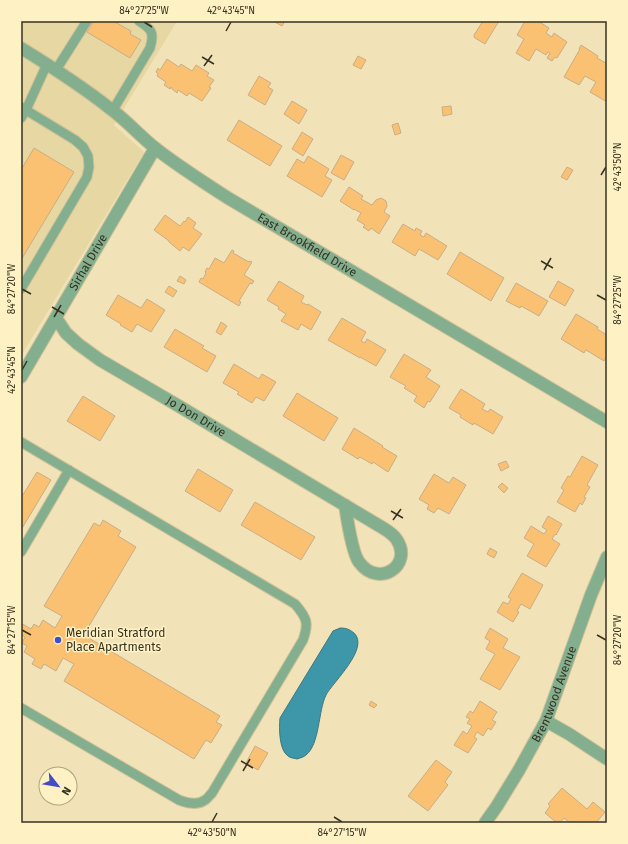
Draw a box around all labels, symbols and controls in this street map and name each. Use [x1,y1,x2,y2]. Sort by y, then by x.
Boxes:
text: 84°27'25"W [119,5,170,17]
text: 42°43'45"N [207,5,255,17]
text: 42°43'50"N [612,143,624,191]
street label: East Brookfield Drive [255,210,359,280]
street label: Sirhal Drive [66,232,110,293]
text: 84°27'20"W [6,263,18,314]
text: 84°27'25"W [612,274,624,325]
text: 42°43'45"N [6,346,18,394]
street label: Jo Don Drive [164,393,229,440]
text: 84°27'15"W [6,605,18,654]
text: 84°27'20"W [612,614,624,665]
place label: Meridian Stratford Place Apartments [66,626,166,654]
marker: Meridian Stratford Place Apartments [53,635,63,645]
street label: Brentwood Avenue [529,644,579,745]
north arrow [38,766,78,806]
text: N [59,784,74,797]
text: 42°43'50"N [188,827,236,839]
text: 84°27'15"W [318,827,367,839]

